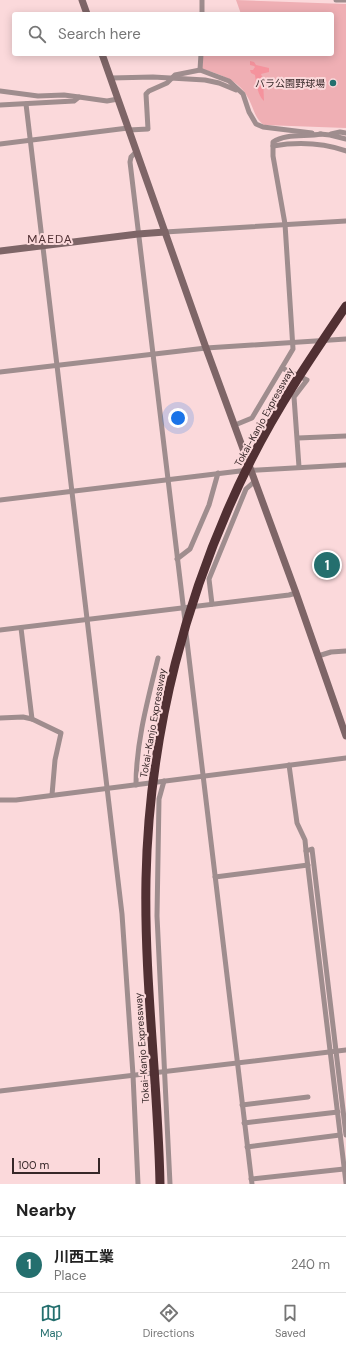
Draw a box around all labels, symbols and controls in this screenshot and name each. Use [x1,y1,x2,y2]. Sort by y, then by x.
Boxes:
search box [12,12,334,56]
icon: search [26,23,48,45]
text: Search here [58,24,141,44]
place label: バラ公園野球場 [255,77,325,90]
marker: バラ公園野球場 [328,78,338,88]
district label: MAEDA [27,231,73,247]
street label: Tokai-Kanjo Expressway [231,365,297,469]
your location [168,408,188,428]
pin: 1 [314,550,340,580]
street label: Tokai-Kanjo Expressway [137,667,169,779]
street label: Tokai-Kanjo Expressway [132,992,152,1104]
scale bar [12,1156,100,1175]
text: 100 m [18,1158,49,1172]
text: Nearby [16,1199,76,1221]
text: 川西工業 [54,1247,114,1267]
text: 1 [27,1256,31,1273]
text: 240 m [291,1256,330,1273]
text: Place [54,1267,86,1284]
tab: Map [40,1302,62,1340]
tab: Directions [143,1302,195,1340]
tab: Saved [275,1302,306,1340]

